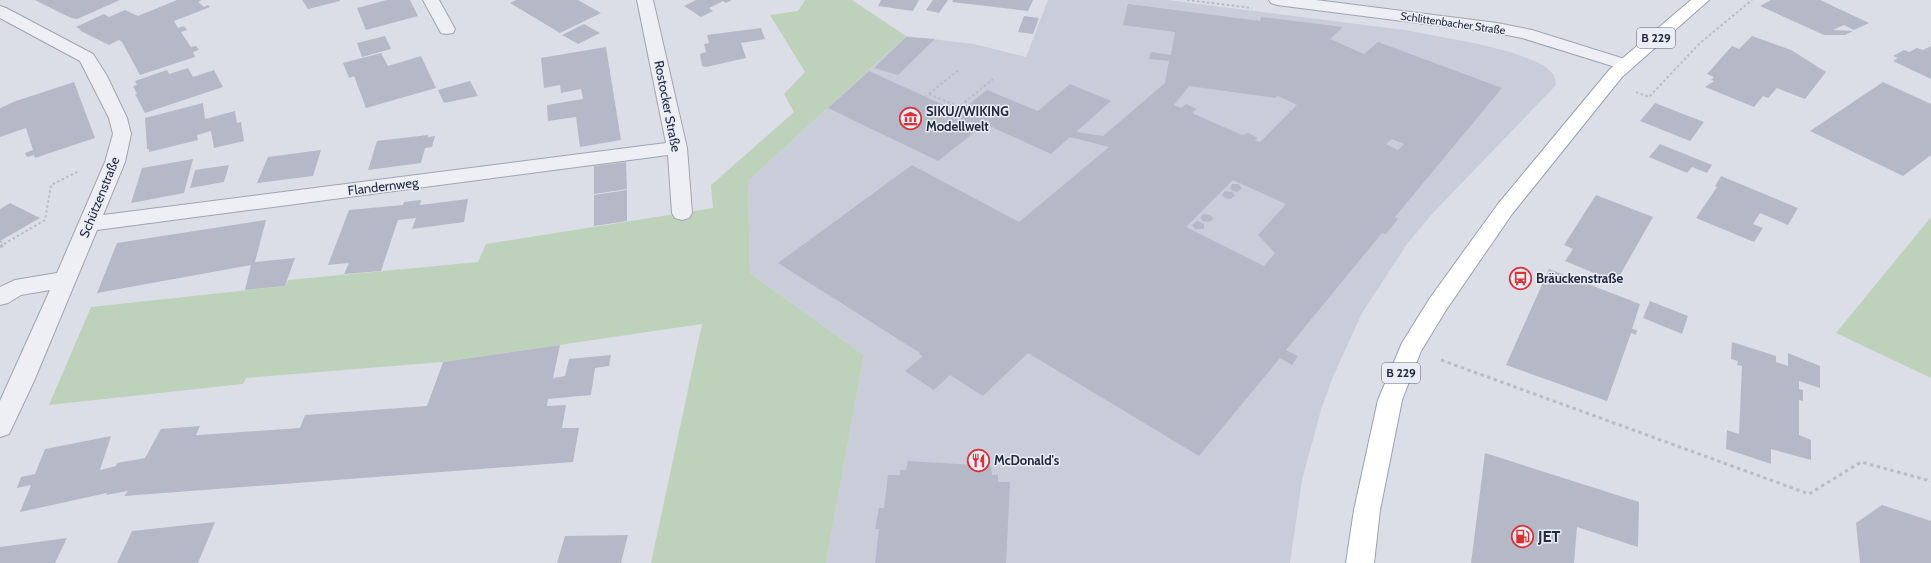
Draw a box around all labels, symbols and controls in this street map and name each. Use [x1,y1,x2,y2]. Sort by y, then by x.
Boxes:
street label: Schlittenbacher Straße [1400,9,1507,37]
road number: B 229 [1637,28,1675,48]
street label: Rostocker Straße [651,59,685,153]
place label: SIKU//WIKING Modellwelt [926,103,1009,134]
museum icon: SIKU//WIKING Modellwelt [897,105,923,131]
street label: Schützenstraße [76,154,123,240]
street label: Flandernweg [347,174,420,198]
bus stop icon: Bräuckenstraße [1507,265,1533,291]
place label: Bräuckenstraße [1536,270,1623,286]
road number: B 229 [1382,363,1420,383]
restaurant icon: McDonald's [965,447,991,473]
place label: McDonald's [994,452,1060,468]
fuel station icon: JET [1510,523,1536,549]
place label: JET [1537,527,1561,546]

